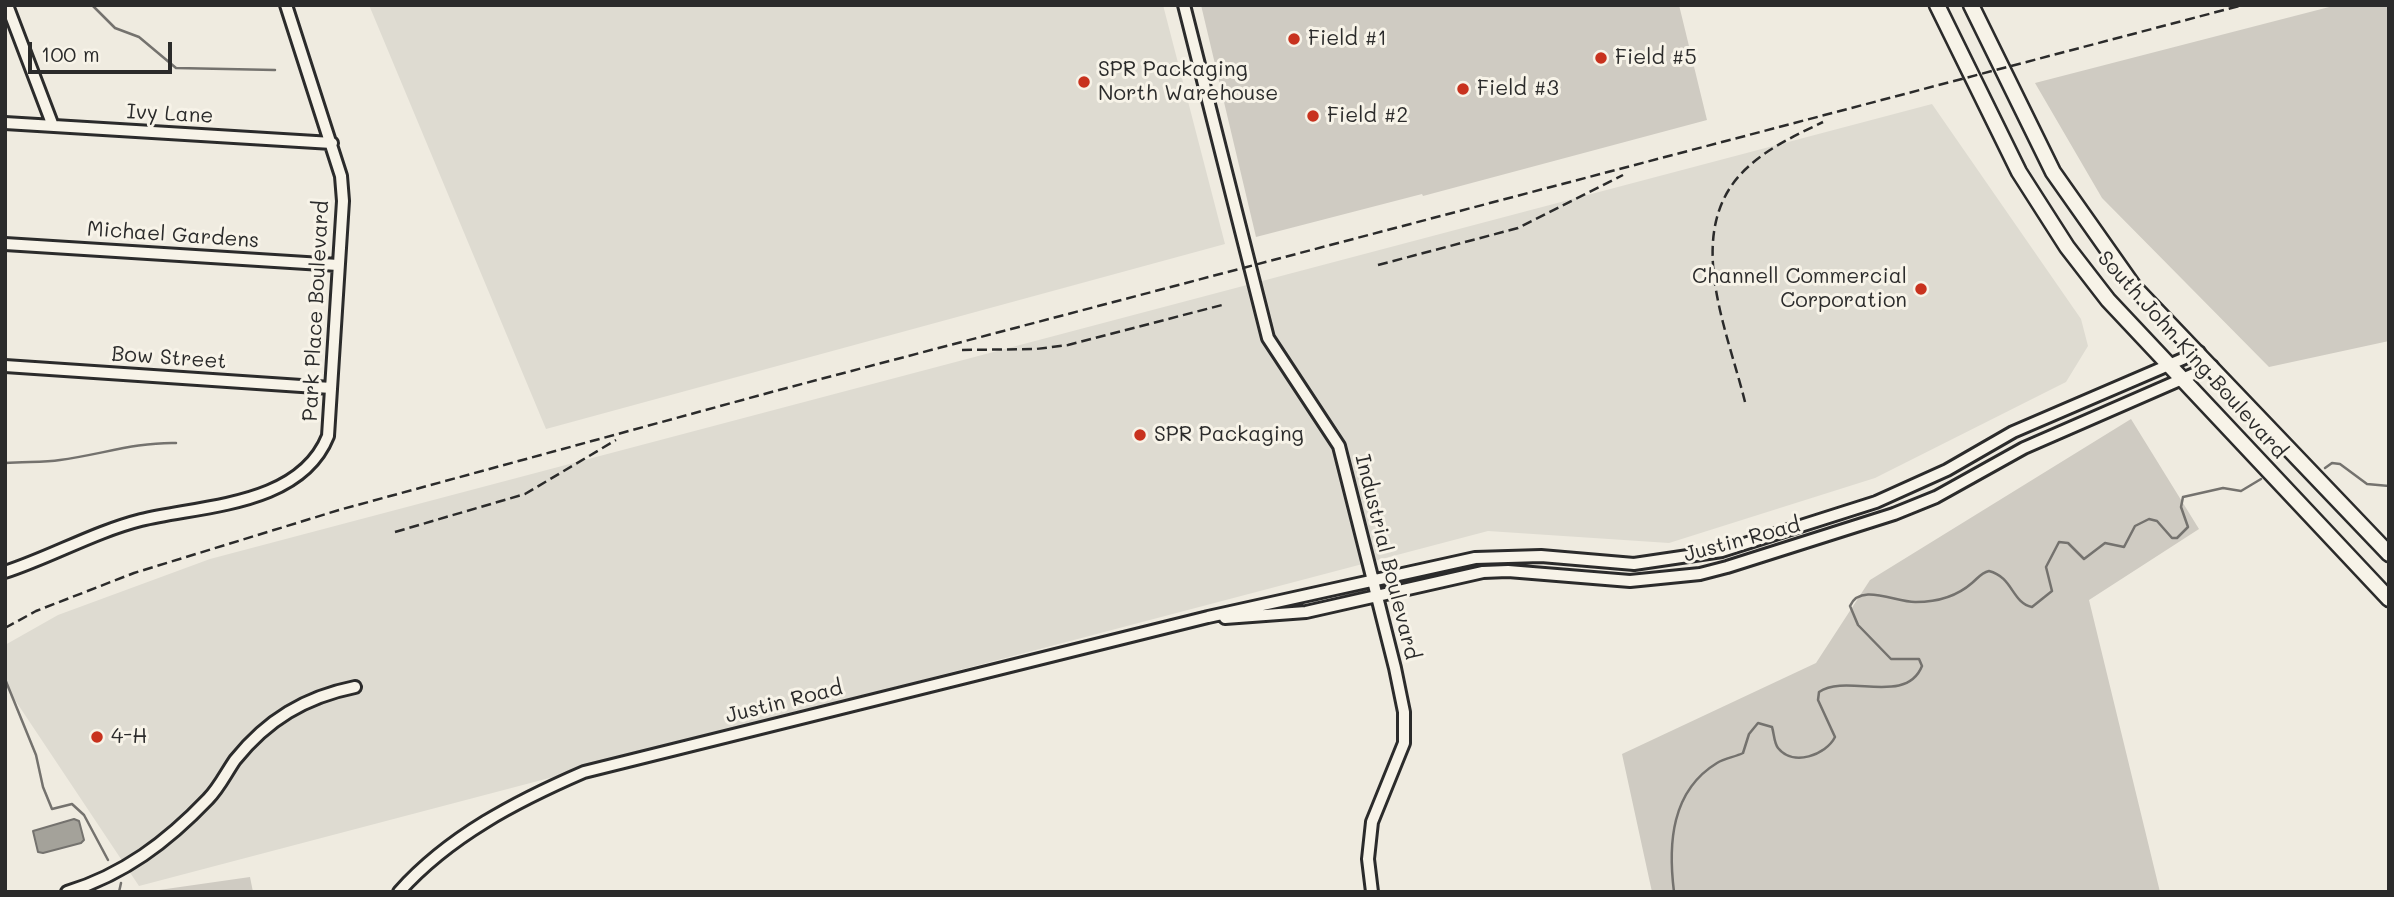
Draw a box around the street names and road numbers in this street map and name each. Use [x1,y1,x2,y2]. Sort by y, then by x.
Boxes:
street label: Ivy Lane [126,99,214,129]
street label: Park Place Boulevard [298,200,334,422]
street label: Michael Gardens [86,216,260,254]
street label: South John King Boulevard [2092,246,2292,464]
street label: Bow Street [111,341,227,375]
street label: Industrial Boulevard [1349,452,1425,662]
street label: Justin Road [1681,512,1803,568]
street label: Justin Road [723,675,845,729]

